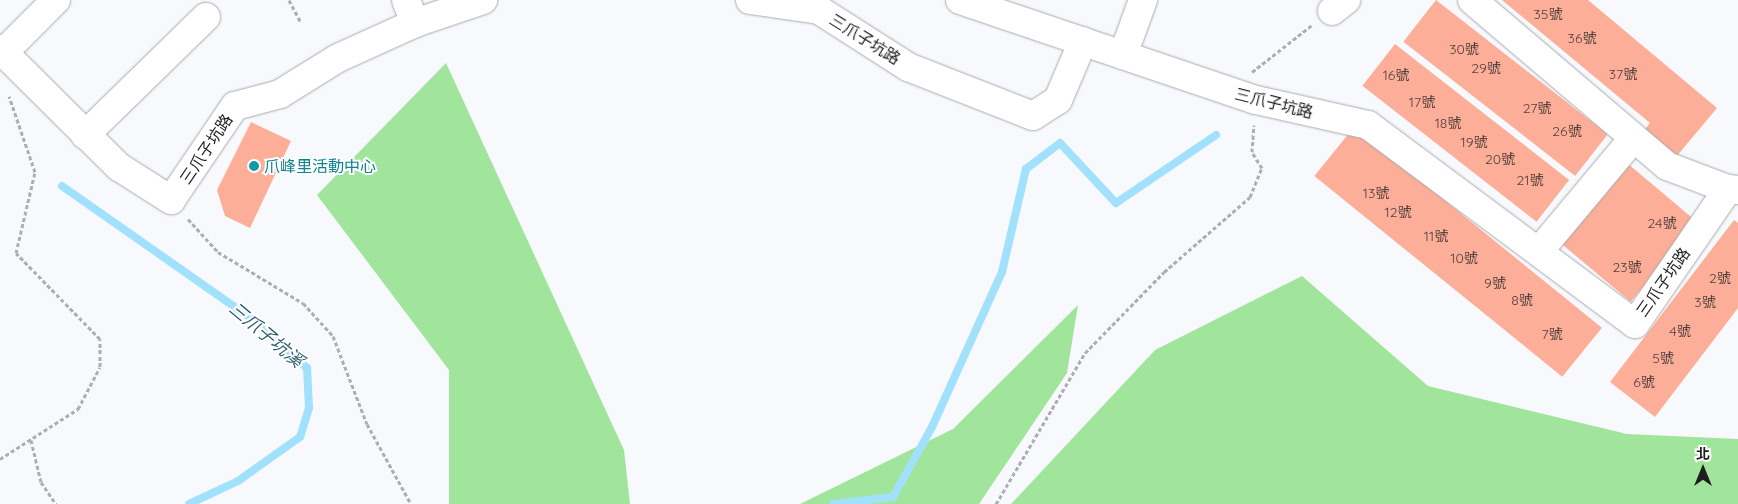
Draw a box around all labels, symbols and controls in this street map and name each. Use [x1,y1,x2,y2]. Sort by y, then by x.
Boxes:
house number: 35號 [1534,6,1562,22]
street label: 三爪子坑路 [826,10,904,68]
house number: 36號 [1568,30,1596,46]
house number: 30號 [1449,41,1479,57]
house number: 29號 [1471,60,1501,76]
house number: 37號 [1609,66,1637,82]
house number: 16號 [1383,67,1409,83]
street label: 三爪子坑路 [1233,84,1315,122]
house number: 17號 [1409,94,1435,110]
house number: 27號 [1523,100,1551,116]
street label: 三爪子坑路 [176,110,236,188]
house number: 18號 [1435,115,1461,131]
house number: 26號 [1552,123,1582,139]
house number: 19號 [1461,134,1487,150]
house number: 20號 [1485,151,1515,167]
place label: 爪峰里活動中心 [264,156,376,176]
marker: 爪峰里活動中心 [248,160,260,172]
house number: 21號 [1517,172,1543,188]
house number: 13號 [1363,185,1389,201]
house number: 12號 [1385,204,1411,220]
house number: 24號 [1648,215,1676,231]
house number: 11號 [1424,228,1448,244]
street label: 三爪子坑路 [1632,244,1694,320]
house number: 10號 [1450,250,1478,266]
house number: 23號 [1612,259,1642,275]
house number: 2號 [1709,270,1731,286]
house number: 9號 [1484,275,1506,291]
house number: 8號 [1511,292,1533,308]
house number: 3號 [1694,294,1716,310]
water label: 三爪子坑溪 [225,298,307,372]
house number: 4號 [1669,323,1691,339]
house number: 7號 [1541,326,1563,342]
house number: 5號 [1652,350,1674,366]
house number: 6號 [1633,374,1655,390]
north arrow [1678,444,1728,494]
text: 北 [1696,445,1710,463]

